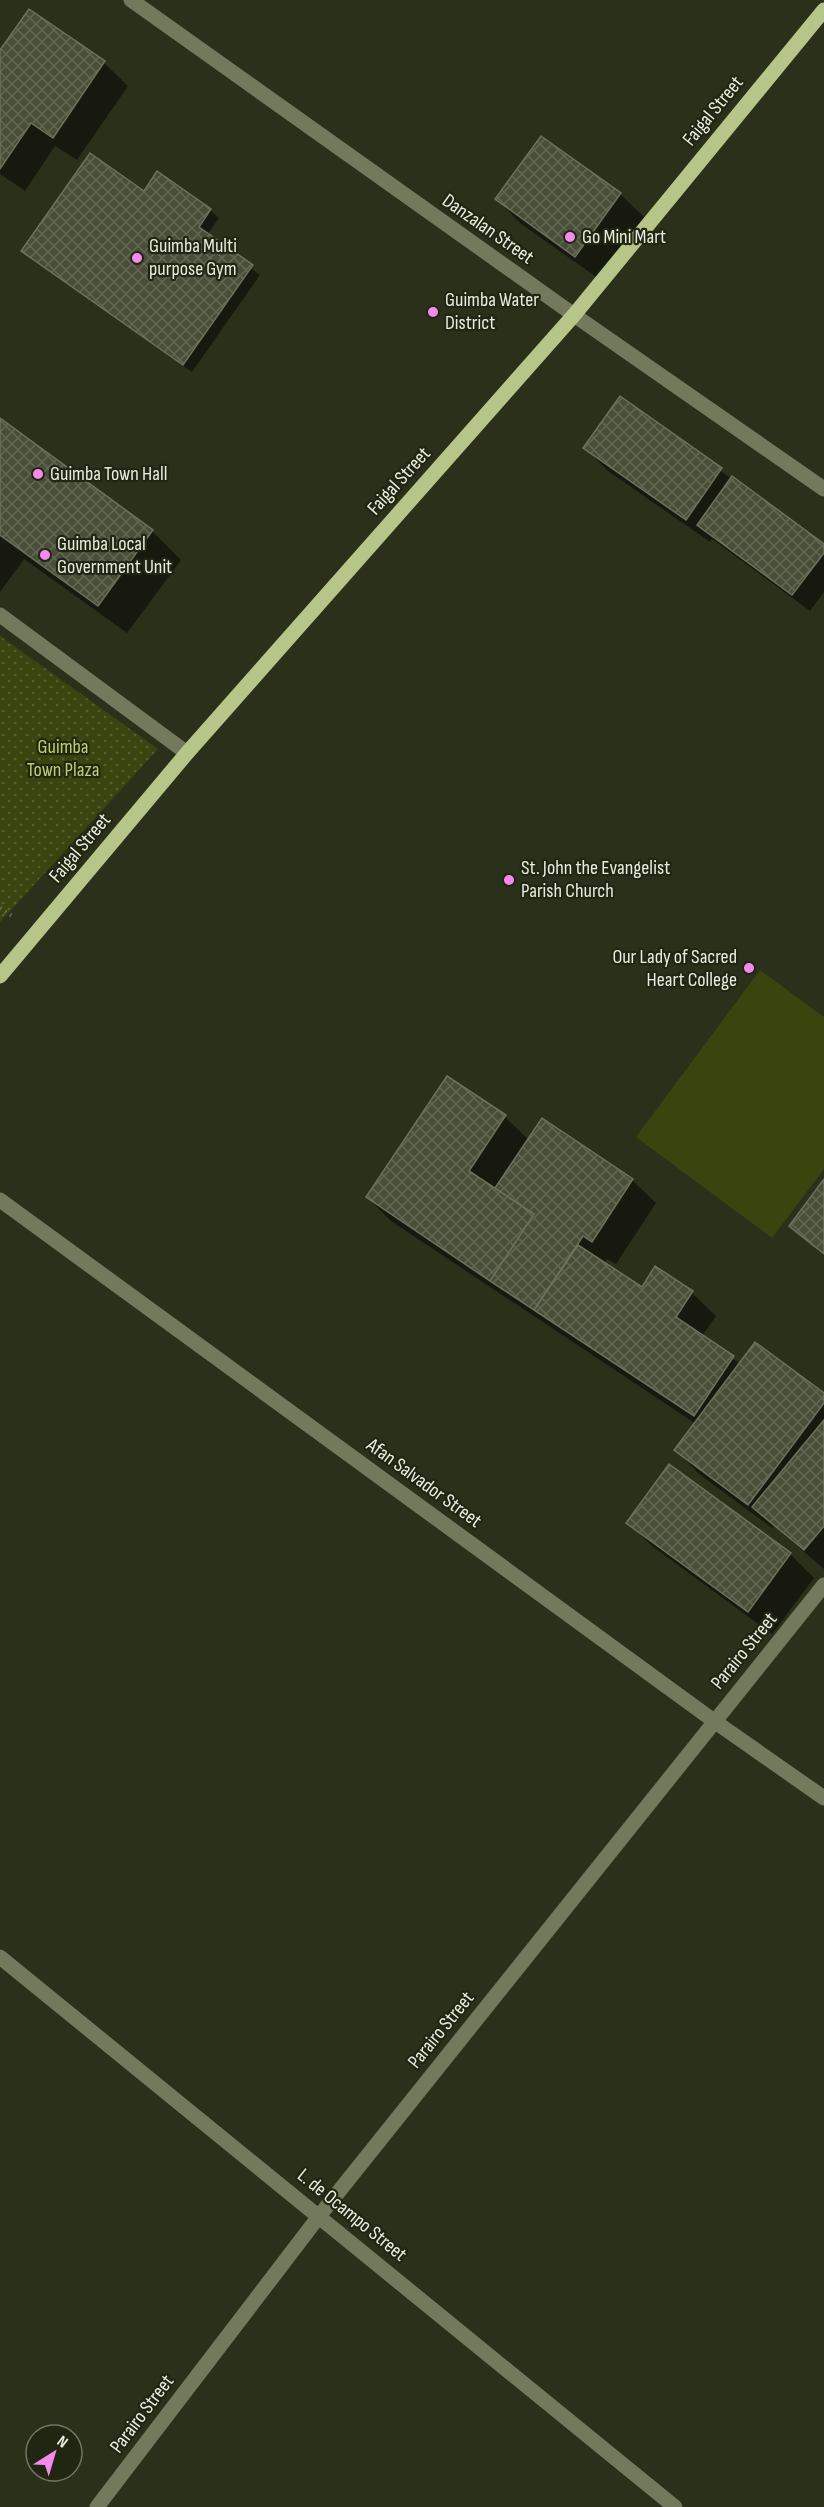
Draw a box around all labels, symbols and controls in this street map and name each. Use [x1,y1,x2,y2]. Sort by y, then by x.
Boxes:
street label: Faigal Street [678,71,748,151]
street label: Danzalan Street [438,189,538,269]
place label: Go Mini Mart [582,225,666,249]
marker: Go Mini Mart [563,230,577,244]
place label: Guimba Multi purpose Gym [149,234,237,281]
marker: Guimba Multi purpose Gym [130,251,144,265]
place label: Guimba Water District [445,288,539,335]
marker: Guimba Water District [426,305,440,319]
street label: Faigal Street [362,442,436,520]
place label: Guimba Town Hall [50,462,167,486]
marker: Guimba Town Hall [31,467,45,481]
place label: Guimba Local Government Unit [57,532,172,579]
marker: Guimba Local Government Unit [38,548,52,562]
park label: Guimba Town Plaza [27,735,99,782]
street label: Faigal Street [44,808,116,888]
place label: St. John the Evangelist Parish Church [521,856,670,903]
marker: St. John the Evangelist Parish Church [502,873,516,887]
place label: Our Lady of Sacred Heart College [612,945,737,992]
marker: Our Lady of Sacred Heart College [742,961,756,975]
street label: Afan Salvador Street [361,1433,486,1533]
street label: Parairo Street [706,1608,782,1694]
street label: Parairo Street [403,1987,479,2073]
street label: L. de Ocampo Street [292,2164,412,2266]
street label: Parairo Street [105,2370,179,2458]
north arrow [24,2423,84,2483]
text: N [53,2432,71,2452]

